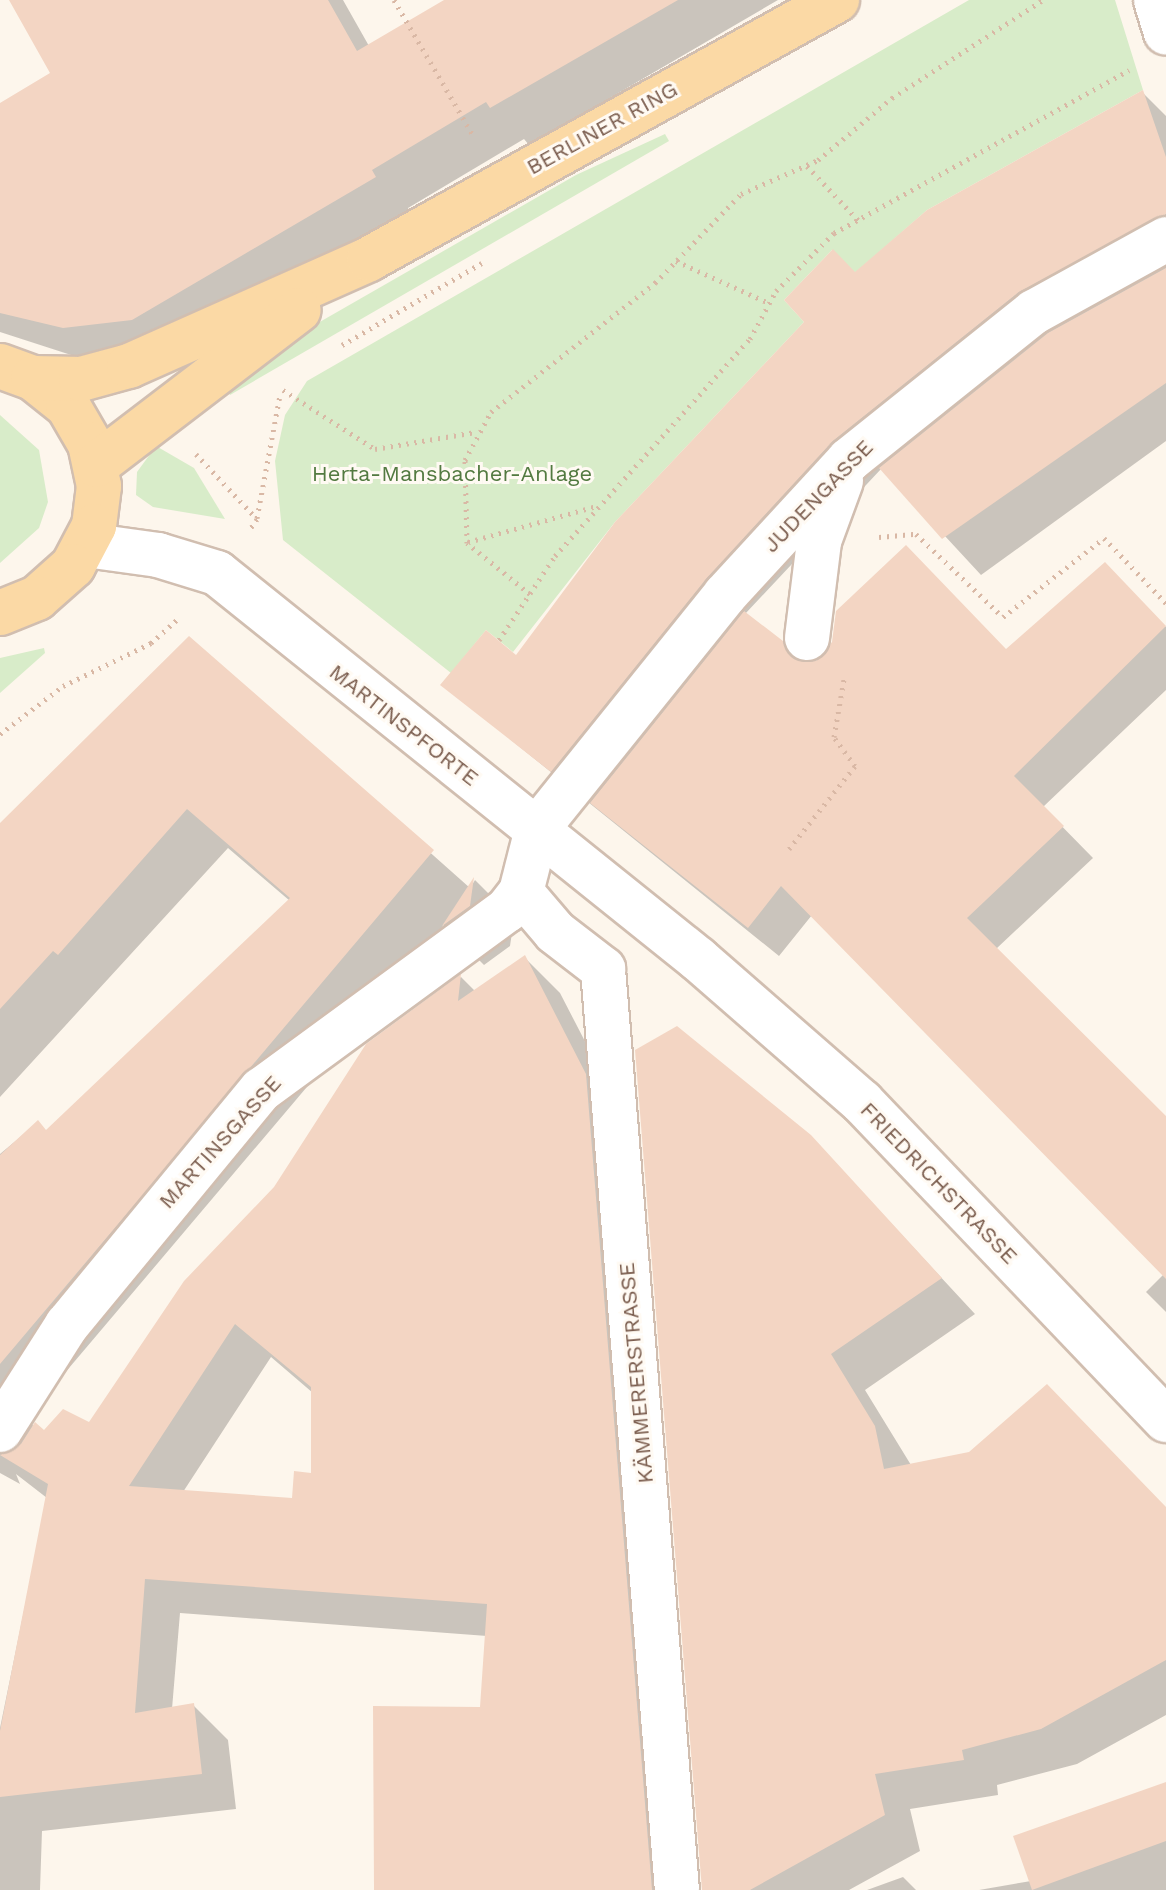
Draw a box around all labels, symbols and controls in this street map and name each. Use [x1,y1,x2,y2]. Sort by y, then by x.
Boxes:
street label: BERLINER RING [522,76,682,180]
street label: JUDENGASSE [758,434,878,558]
park label: Herta-Mansbacher-Anlage [312,461,592,487]
street label: MARTINSPFORTE [324,659,484,791]
street label: MARTINSGASSE [153,1070,287,1214]
street label: FRIEDRICHSTRASSE [855,1097,1023,1269]
street label: KÄMMERERSTRASSE [613,1261,659,1485]

